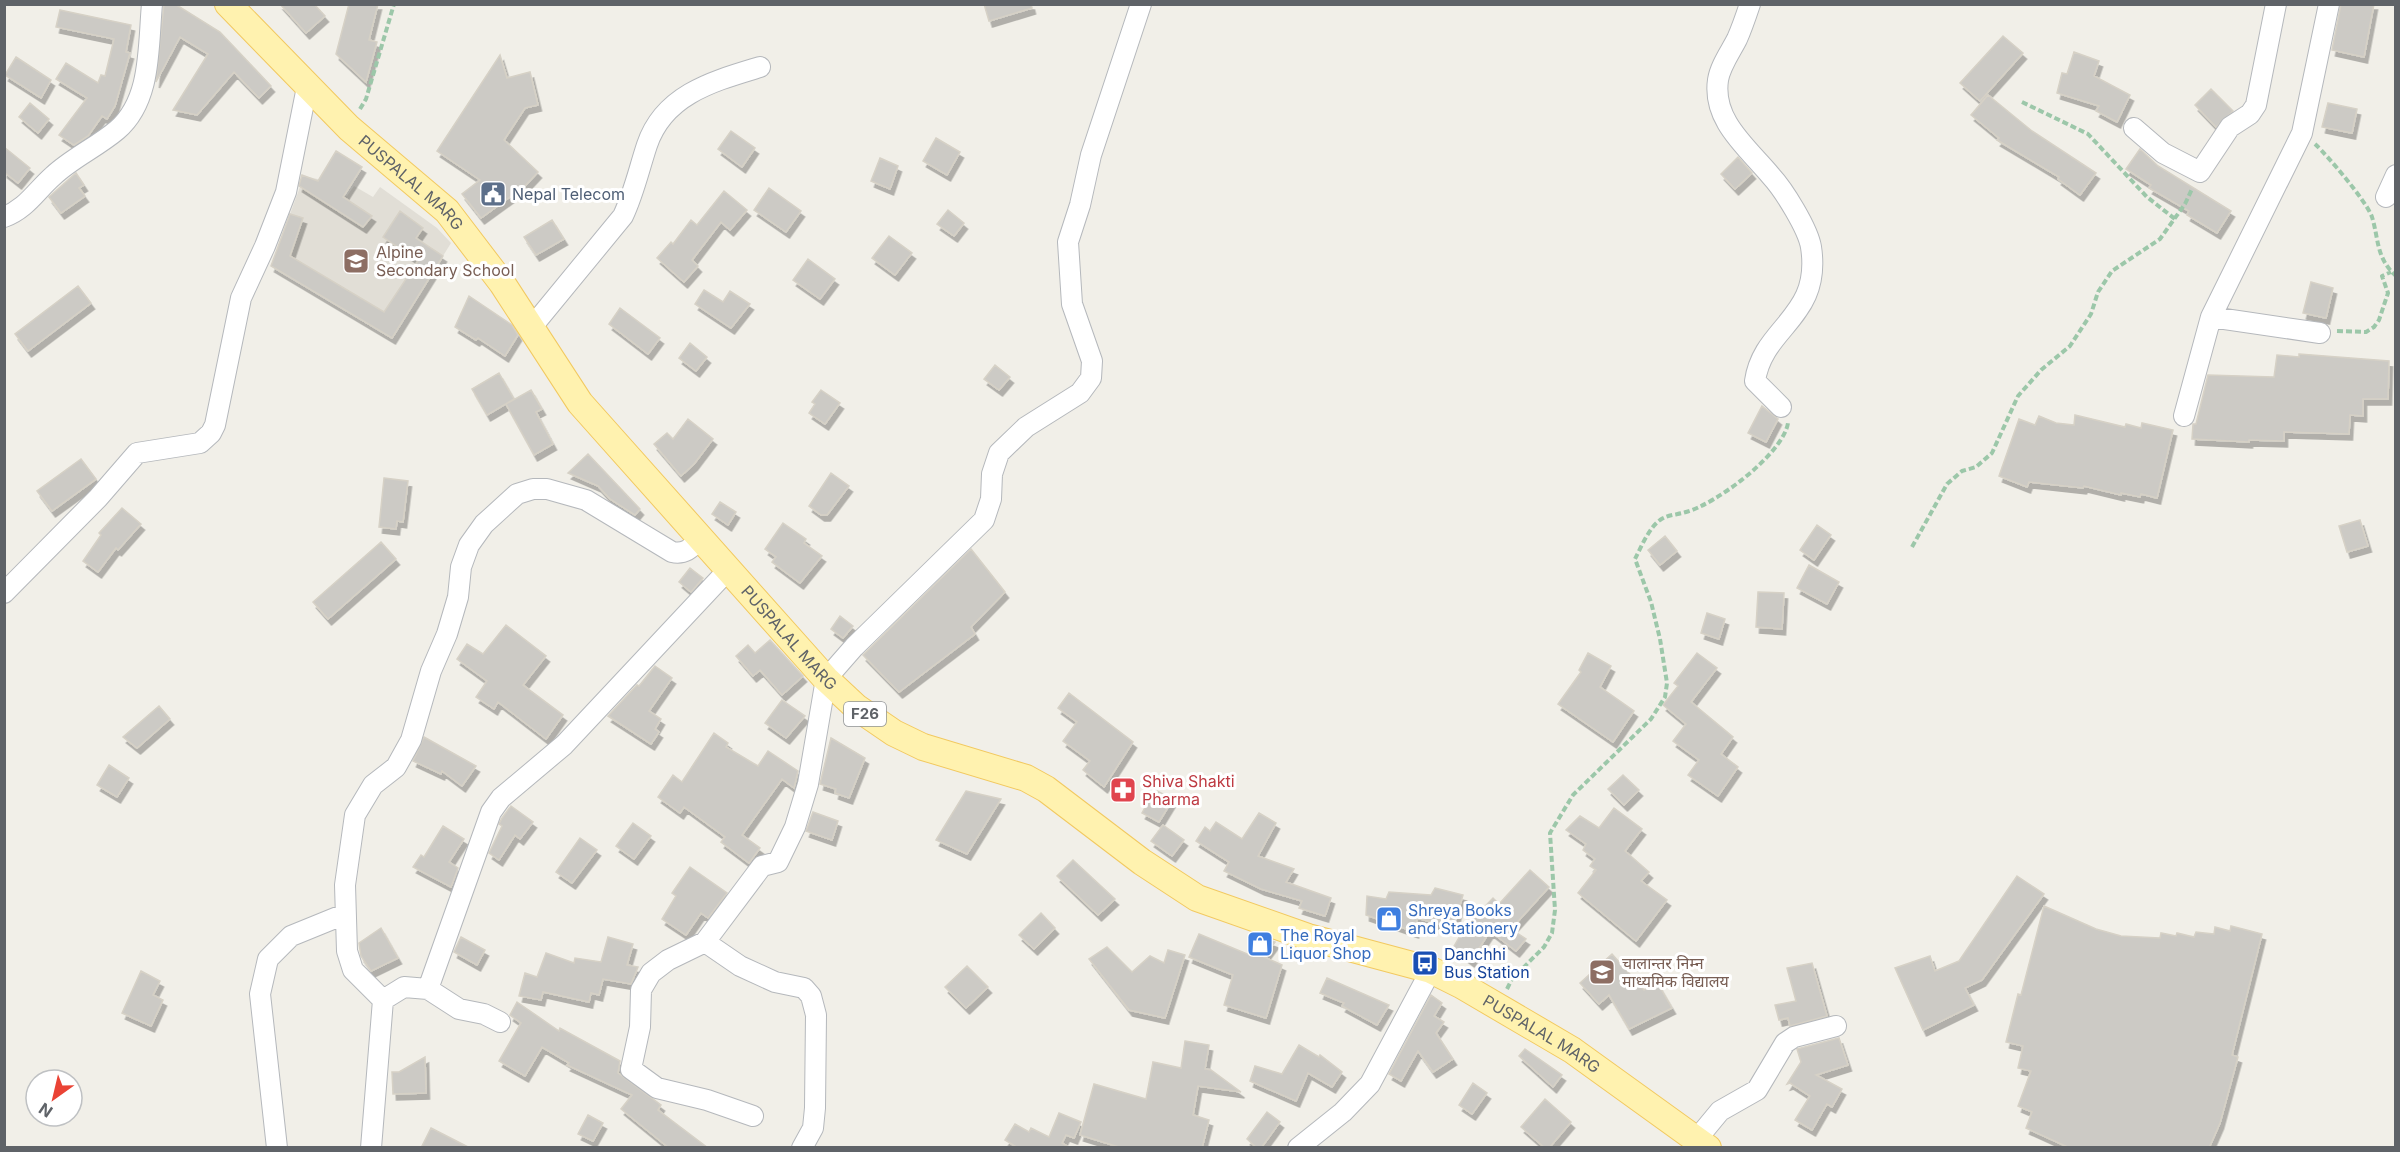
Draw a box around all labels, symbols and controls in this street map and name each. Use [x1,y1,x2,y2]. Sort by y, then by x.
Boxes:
street label: PUSPALAL MARG [355,131,468,234]
public building icon: Nepal Telecom [478,179,508,209]
place label: Nepal Telecom [512,184,625,204]
place label: Alpine Secondary School [376,242,514,280]
school or university icon: Alpine Secondary School [341,246,371,276]
street label: PUSPALAL MARG [737,581,841,694]
road number: F26 [844,702,886,726]
place label: Shiva Shakti Pharma [1142,771,1235,809]
pharmacy icon: Shiva Shakti Pharma [1108,775,1138,805]
place label: Shreya Books and Stationery [1408,900,1518,938]
shop icon: Shreya Books and Stationery [1374,904,1404,934]
place label: The Royal Liquor Shop [1280,925,1371,963]
shop icon: The Royal Liquor Shop [1245,929,1275,959]
place label: Danchhi Bus Station [1444,944,1530,982]
bus stop icon: Danchhi Bus Station [1410,948,1440,978]
place label: चालान्तर निम्न माध्यमिक विद्यालय [1622,953,1730,991]
school or university icon: चालान्तर निम्न माध्यमिक विद्यालय [1587,957,1617,987]
street label: PUSPALAL MARG [1480,990,1604,1077]
north arrow [24,1068,84,1128]
text: N [35,1099,56,1122]

